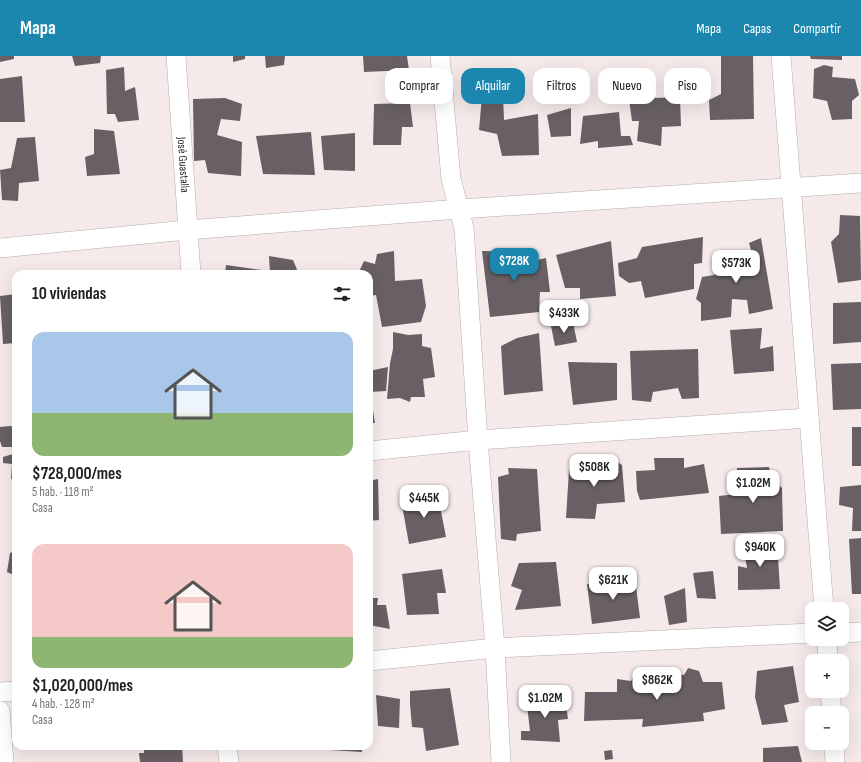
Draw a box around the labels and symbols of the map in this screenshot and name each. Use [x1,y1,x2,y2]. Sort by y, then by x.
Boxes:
street label: José Guastalla [174,135,193,193]
pin: $728K [486,248,542,282]
pin: $573K [708,250,764,284]
pin: $433K [536,300,592,334]
pin: $508K [566,454,622,488]
pin: $1.02M [720,470,786,504]
pin: $445K [396,485,452,519]
pin: $940K [732,534,788,568]
pin: $621K [585,567,641,601]
pin: $862K [629,667,685,701]
pin: $1.02M [512,685,578,719]

